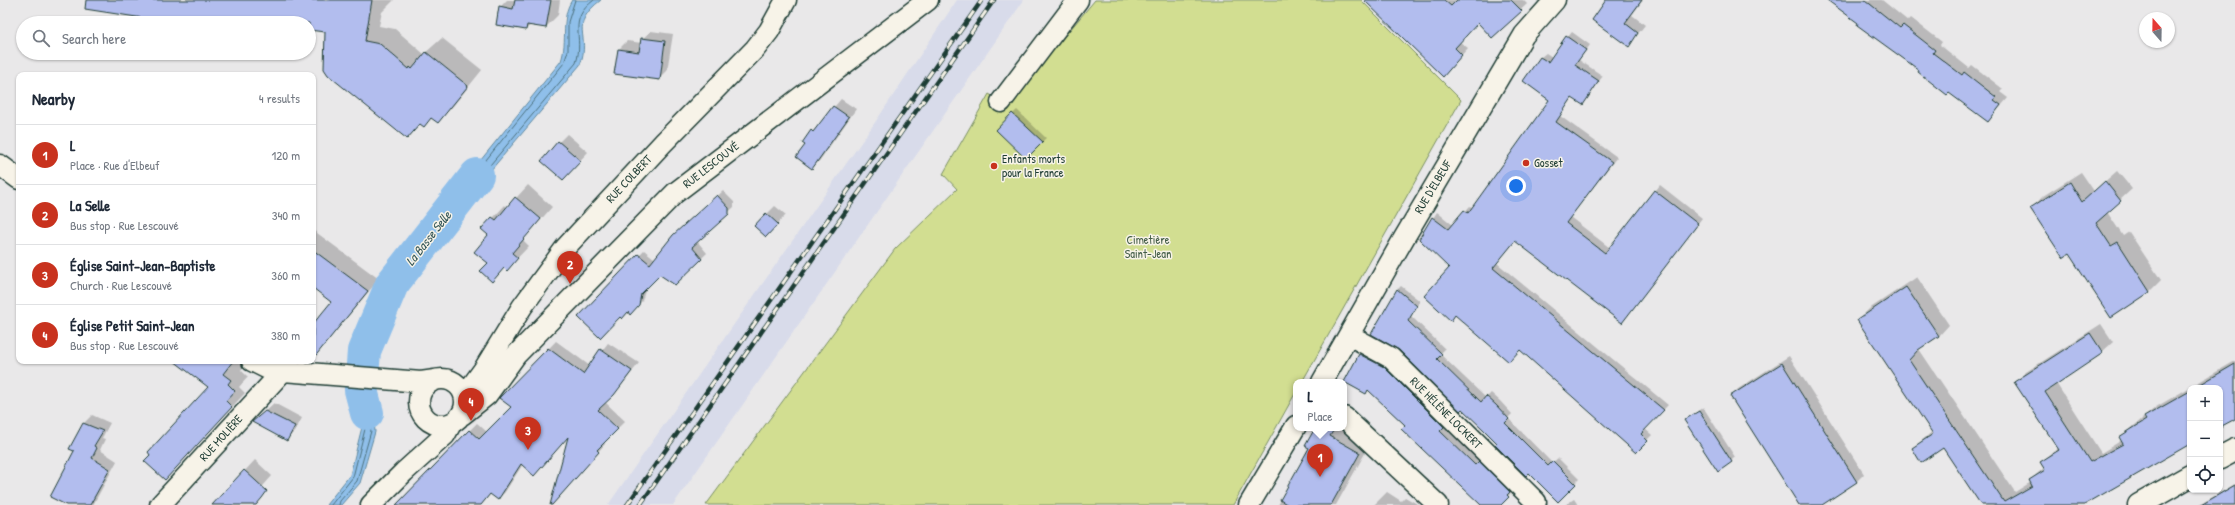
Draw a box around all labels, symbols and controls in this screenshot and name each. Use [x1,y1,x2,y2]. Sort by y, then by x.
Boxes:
north arrow [2139,12,2175,48]
search box [16,16,316,60]
icon: search [30,27,52,49]
text: Search here [62,28,126,49]
text: Nearby [32,87,75,110]
text: 4 results [259,89,300,107]
text: L [70,135,76,156]
street label: RUE LESCOUVÉ [679,137,743,192]
text: 1 [43,146,47,164]
text: 120 m [272,146,300,164]
place label: Enfants morts pour la France [1002,150,1065,181]
street label: RUE COLBERT [602,151,656,206]
place label: Gosset [1534,154,1564,171]
text: Place · Rue d'Elbeuf [70,156,160,174]
street label: RUE D'ELBEUF [1410,156,1456,217]
marker: Gosset [1521,158,1531,168]
marker: Enfants morts pour la France [989,161,999,171]
your location [1506,176,1526,196]
text: La Selle [70,195,110,216]
text: 2 [42,206,48,224]
text: 340 m [272,206,300,224]
water label: La Basse Selle [401,206,456,269]
text: Bus stop · Rue Lescouvé [70,216,179,234]
park label: Cimetière Saint-Jean [1125,231,1171,262]
pin: 2 [557,251,583,284]
text: Église Saint-Jean-Baptiste [70,255,216,276]
text: 3 [42,266,48,284]
text: 360 m [271,266,300,284]
text: Church · Rue Lescouvé [70,276,172,294]
text: Église Petit Saint-Jean [70,315,194,336]
text: 4 [43,326,47,344]
text: 380 m [271,326,300,344]
text: Bus stop · Rue Lescouvé [70,336,179,354]
street label: RUE HÉLÈNE LOCKERT [1407,373,1486,453]
popup [1293,379,1347,431]
map controls [2187,385,2223,493]
button: + [2187,385,2223,421]
text: L [1307,386,1313,407]
pin: 4 [458,388,484,421]
text: Place [1307,407,1333,425]
street label: RUE MOLIÈRE [195,410,247,465]
pin: 3 [515,417,541,450]
button: − [2187,421,2223,457]
pin: 1 [1307,444,1333,477]
button: locate [2187,457,2223,493]

